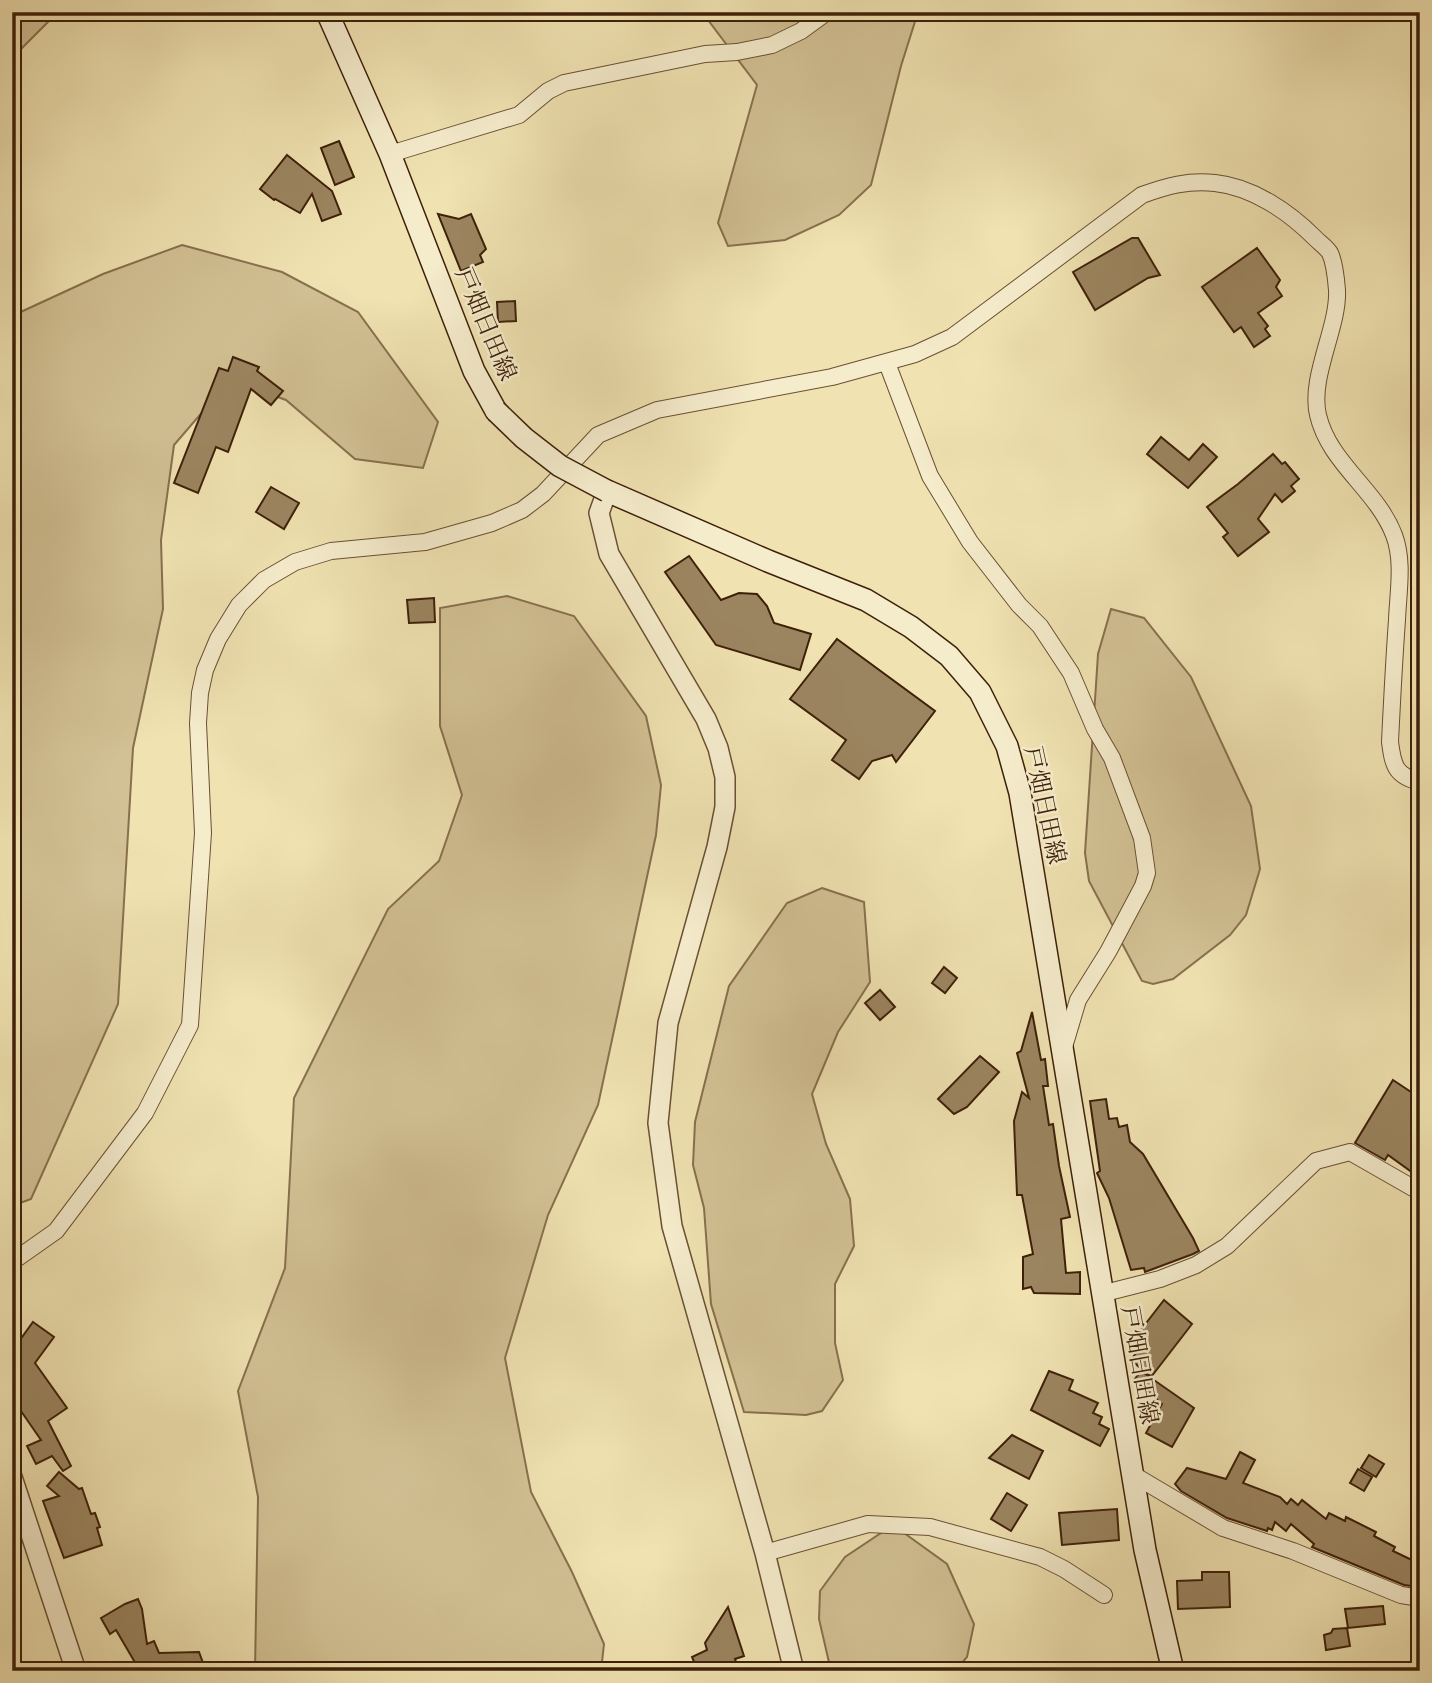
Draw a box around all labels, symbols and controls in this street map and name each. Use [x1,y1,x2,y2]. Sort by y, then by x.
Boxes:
street label: 戸畑日田線 [445,263,523,387]
street label: 戸畑日田線 [1014,743,1072,868]
street label: 戸畑日田線 [1111,1303,1165,1427]

